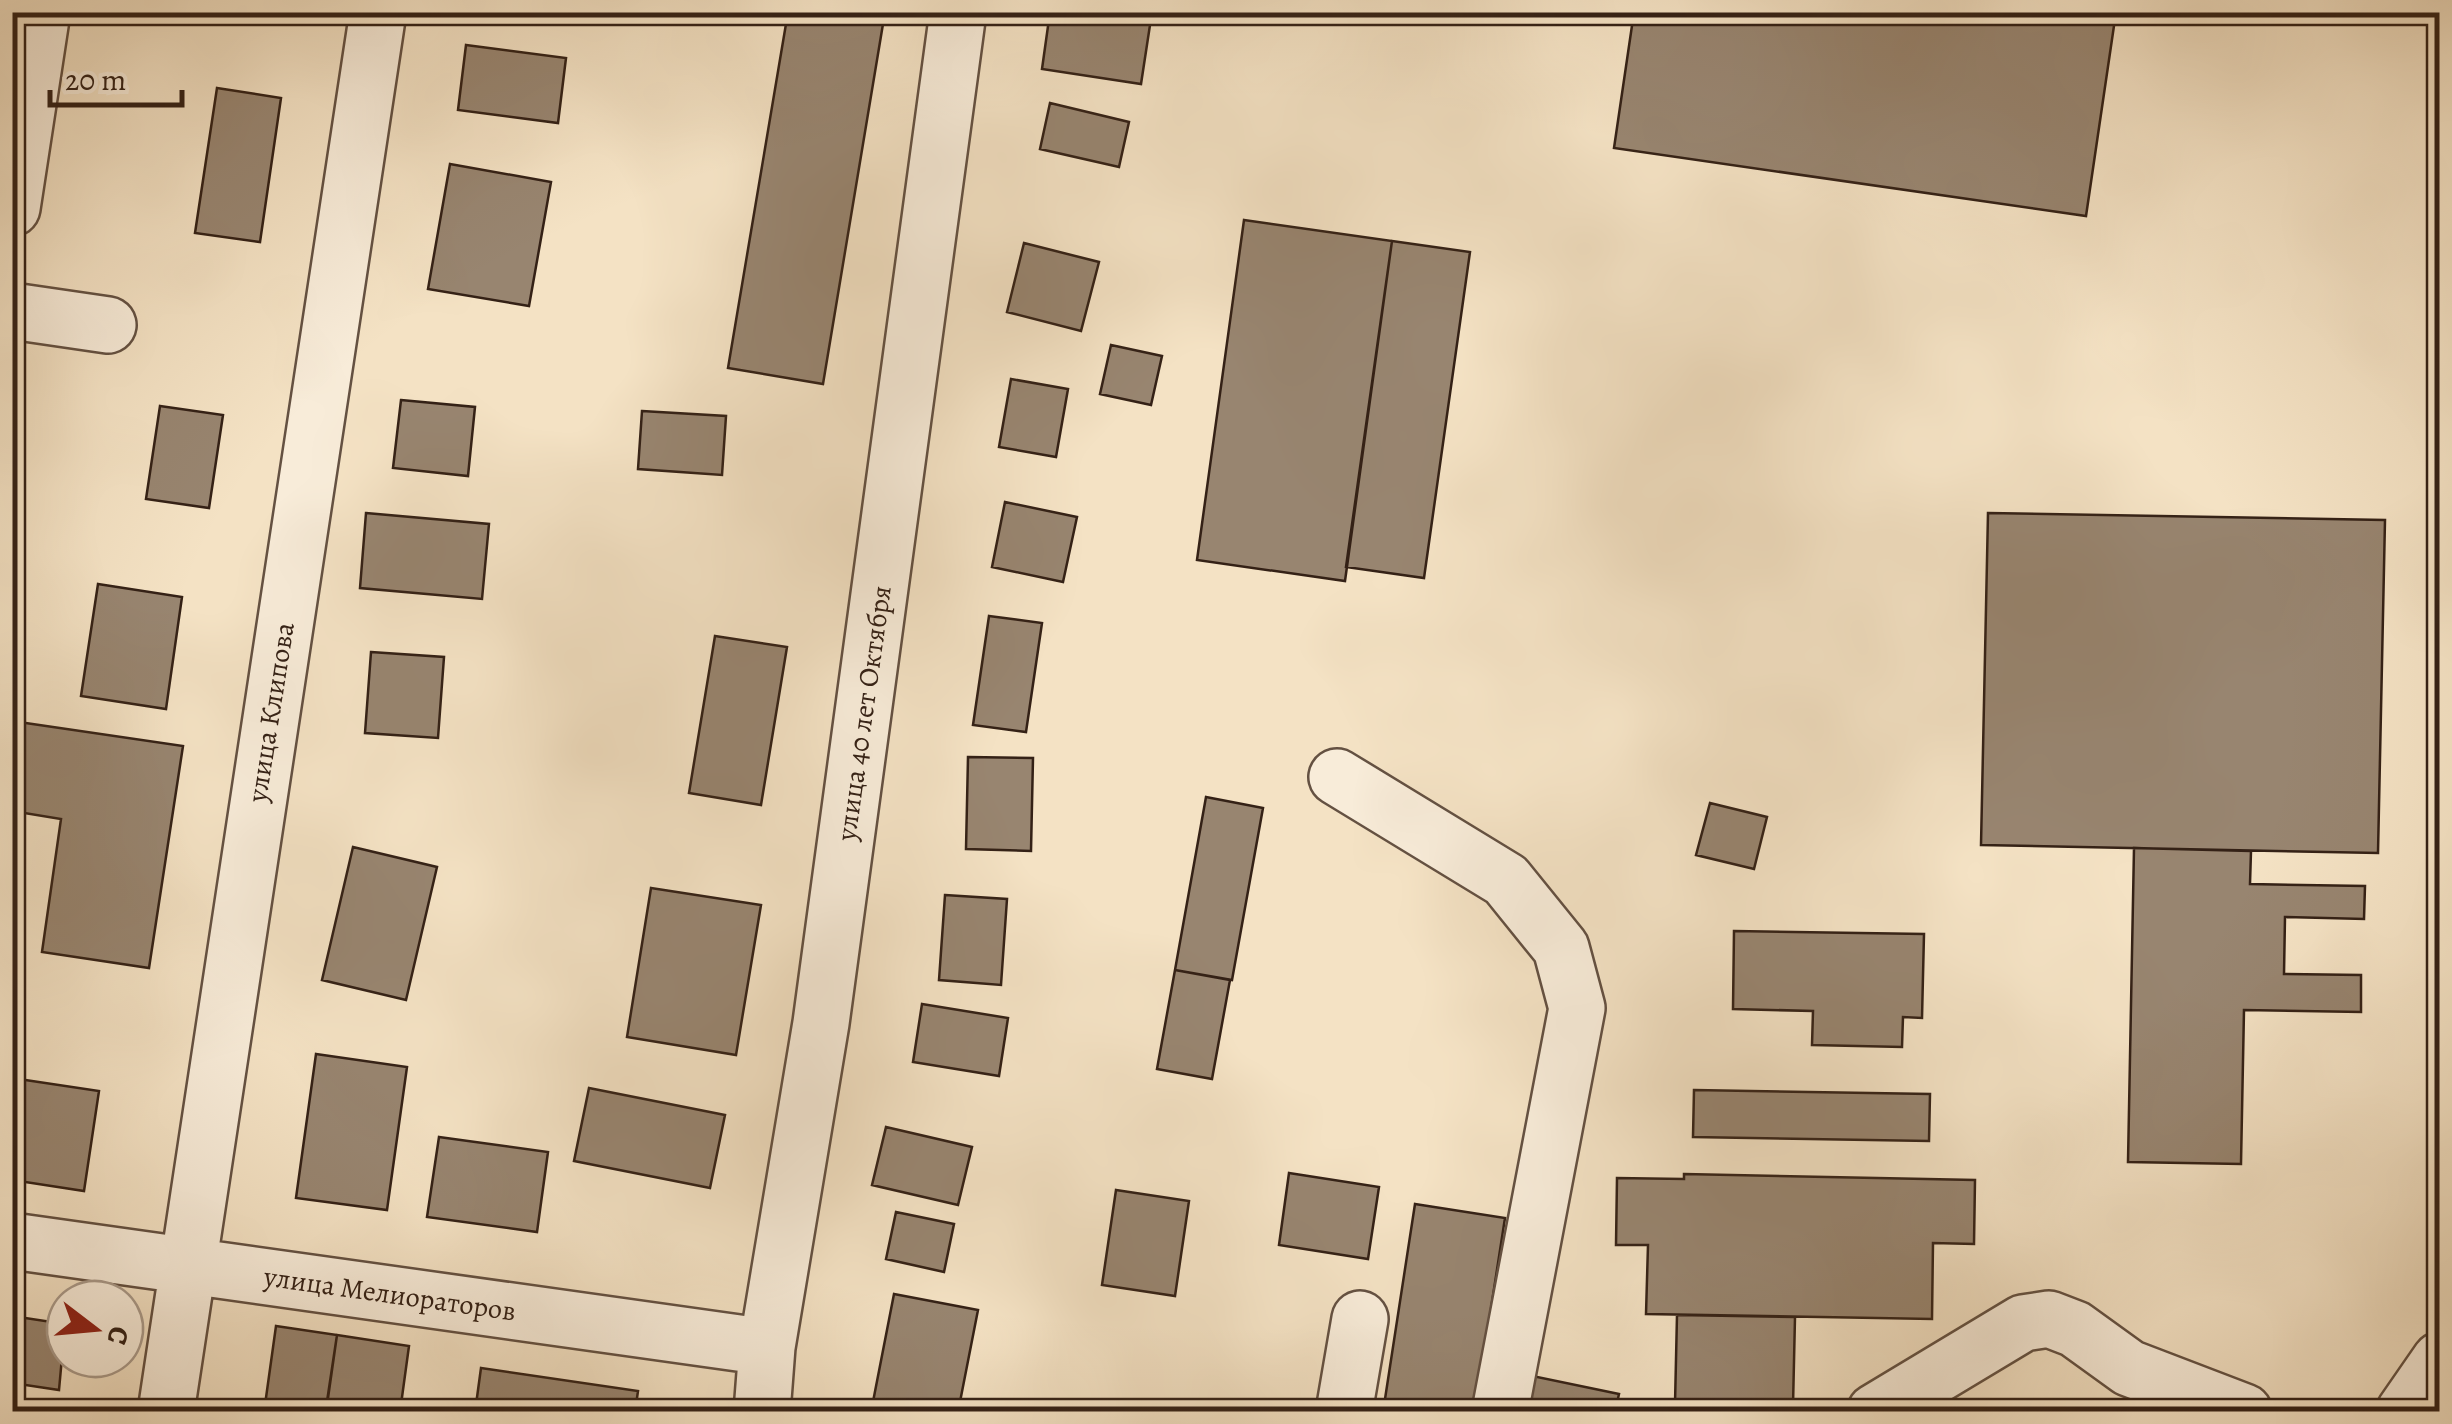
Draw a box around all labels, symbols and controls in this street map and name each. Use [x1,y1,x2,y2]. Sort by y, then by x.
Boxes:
scale bar [50,45,182,107]
text: 20 m [65,60,126,100]
street label: улица 40 лет Октября [827,583,901,844]
street label: улица Клипова [238,619,304,806]
street label: улица Мелиораторов [261,1257,518,1330]
north arrow [45,1279,145,1379]
text: С [97,1322,139,1349]

